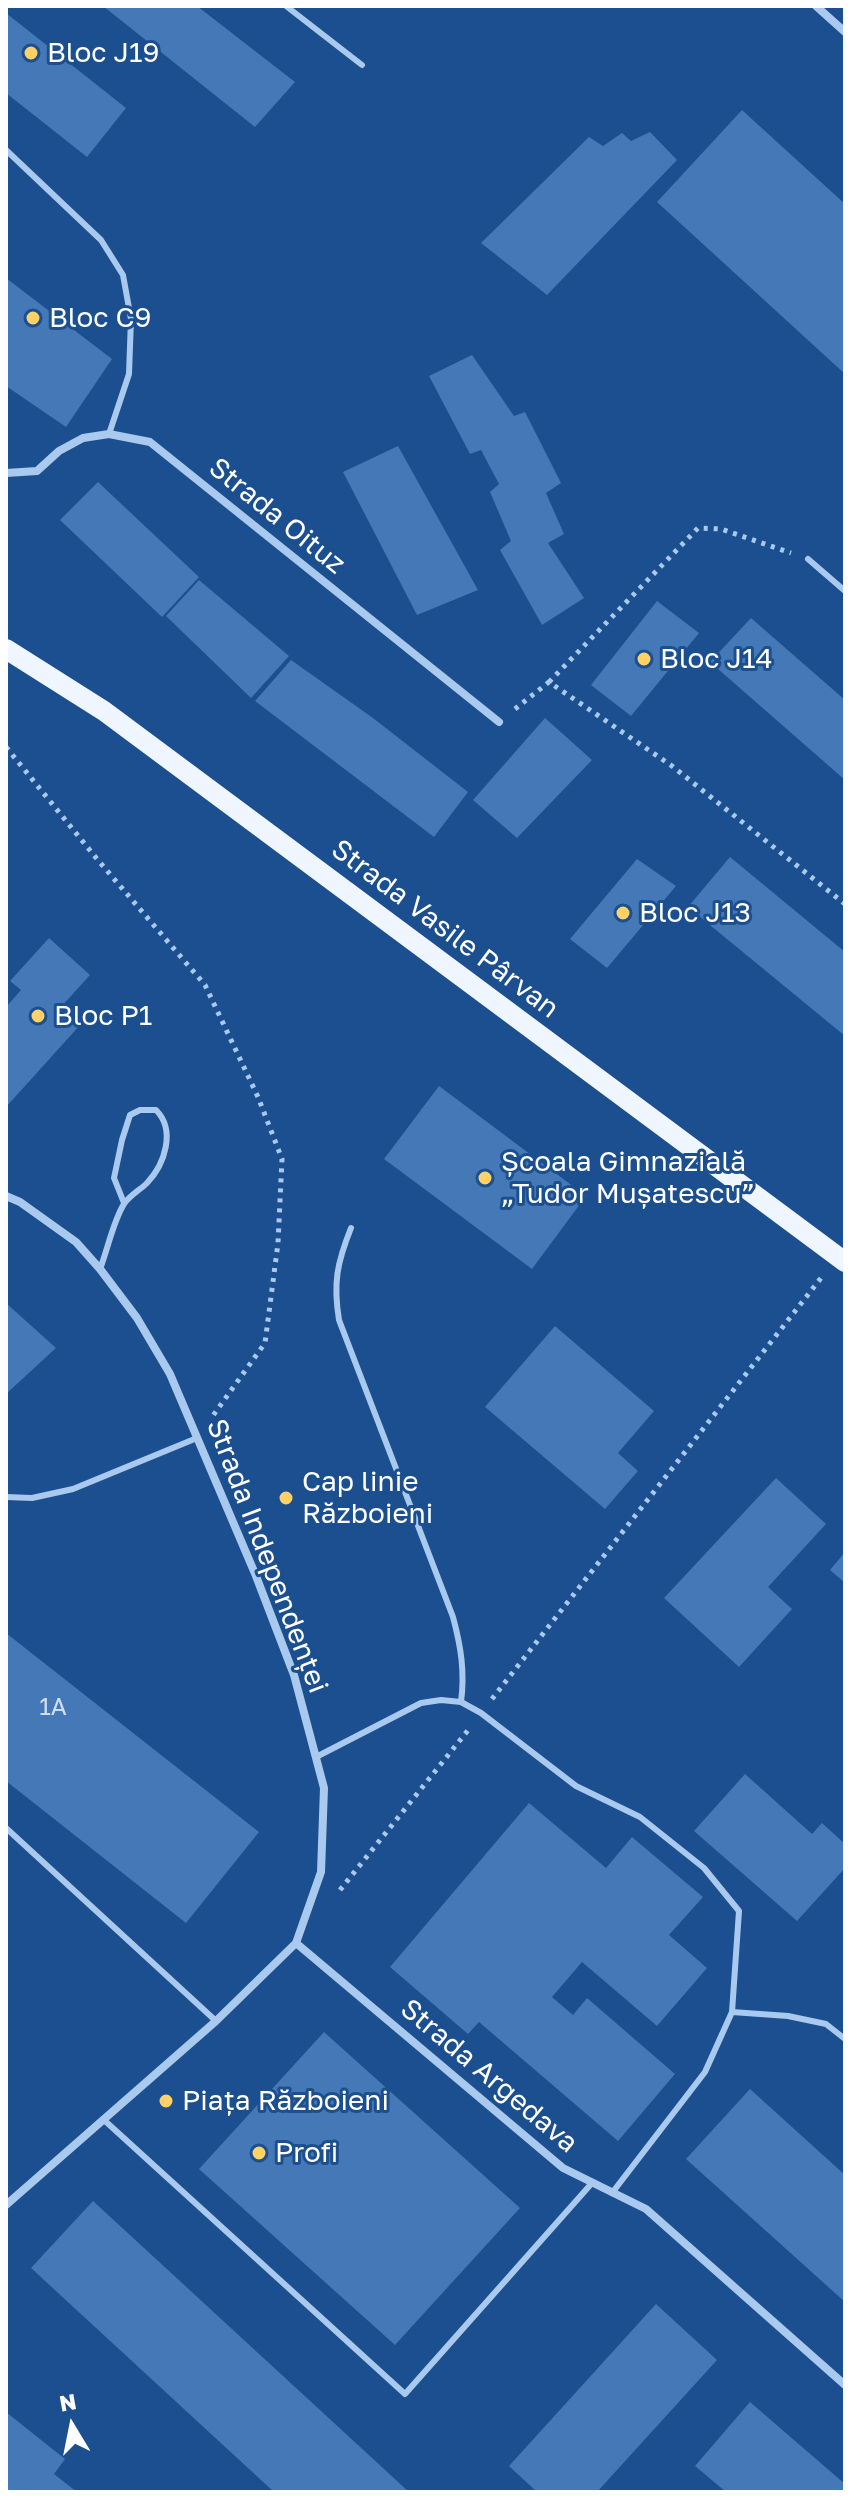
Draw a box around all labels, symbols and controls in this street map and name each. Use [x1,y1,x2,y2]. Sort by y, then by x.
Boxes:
place label: Bloc J19 [47,36,160,70]
marker: Bloc J19 [22,44,40,62]
place label: Bloc C9 [49,301,151,335]
marker: Bloc C9 [24,309,42,327]
street label: Strada Oituz [202,451,352,581]
place label: Bloc J14 [660,642,773,676]
marker: Bloc J14 [635,650,653,668]
street label: Strada Vasile Pârvan [325,833,565,1025]
place label: Bloc J13 [639,896,751,930]
marker: Bloc J13 [614,904,632,922]
place label: Bloc P1 [54,999,152,1033]
marker: Bloc P1 [29,1007,47,1025]
place label: Școala Gimnazială „Tudor Mușatescu” [501,1145,755,1211]
marker: Școala Gimnazială „Tudor Mușatescu” [476,1169,494,1187]
street label: Strada Independenței [199,1414,335,1698]
place label: Cap linie Războieni [302,1465,433,1531]
marker: Cap linie Războieni [277,1489,295,1507]
house number: 1A [39,1693,67,1721]
street label: Strada Argedava [394,1992,584,2160]
place label: Piața Războieni [182,2084,389,2118]
marker: Piața Războieni [157,2092,175,2110]
place label: Profi [275,2136,338,2170]
marker: Profi [250,2144,268,2162]
north arrow [32,2386,112,2466]
text: N [57,2387,78,2417]

